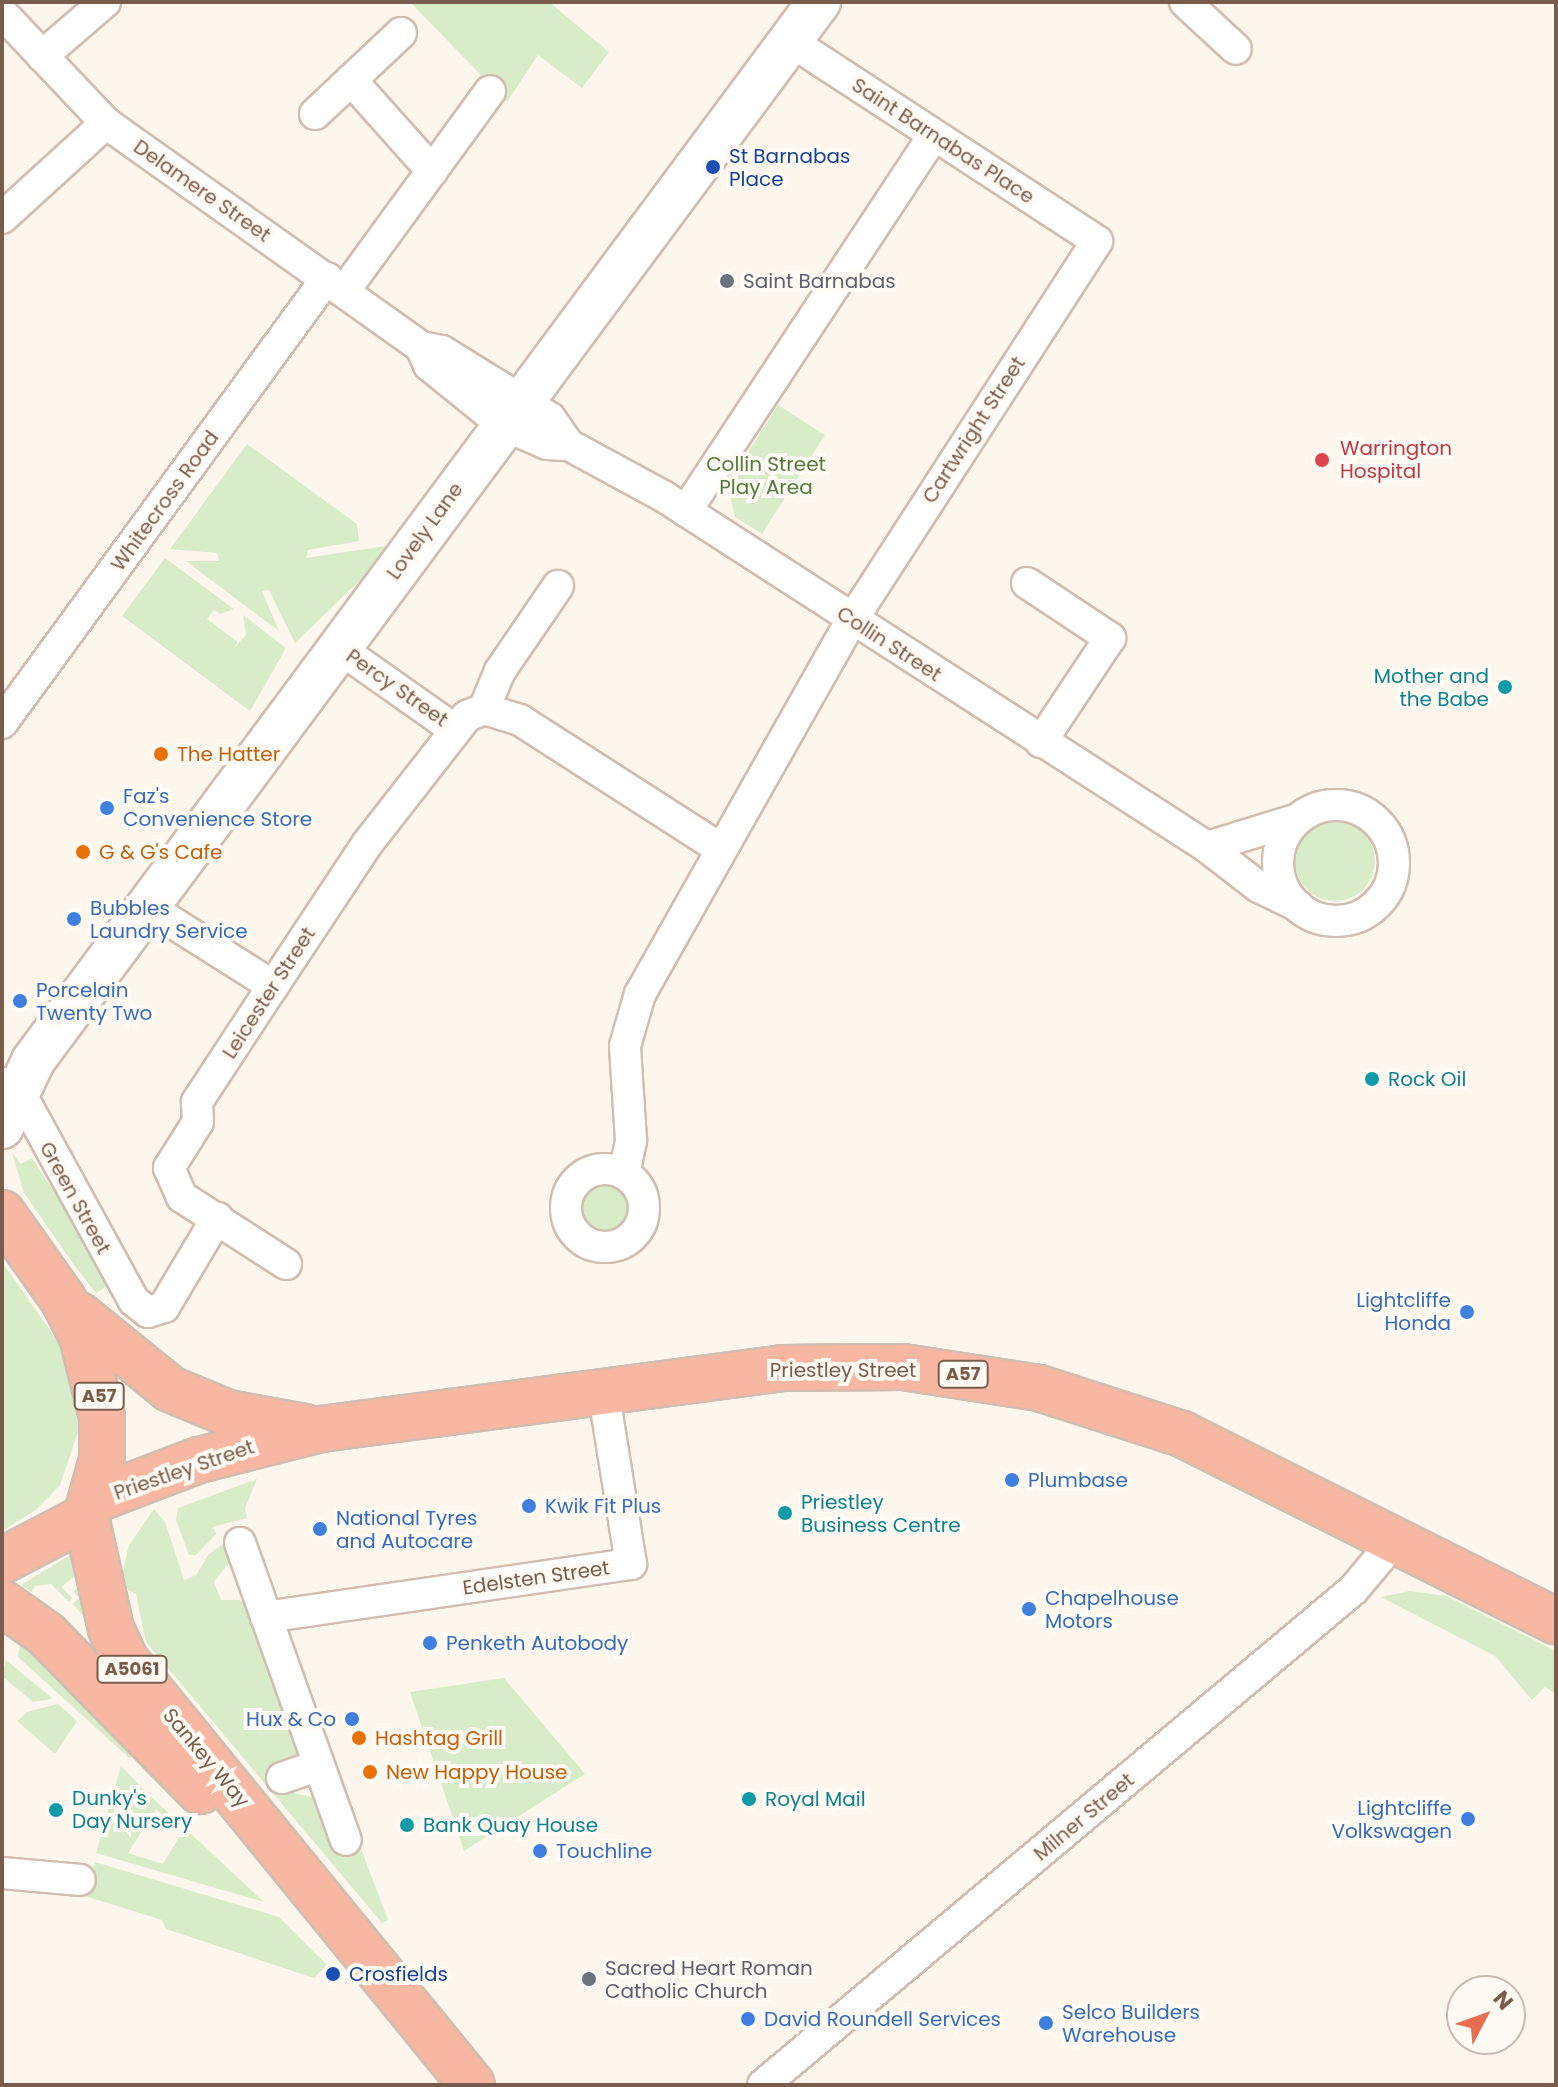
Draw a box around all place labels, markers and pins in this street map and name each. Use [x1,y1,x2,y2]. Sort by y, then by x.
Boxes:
place label: St Barnabas Place [729,144,850,191]
marker: St Barnabas Place [704,158,722,176]
place label: Saint Barnabas [743,269,896,293]
marker: Saint Barnabas [718,272,736,290]
place label: Warrington Hospital [1340,436,1452,483]
marker: Warrington Hospital [1311,449,1333,471]
place label: Mother and the Babe [1374,664,1489,711]
marker: Mother and the Babe [1496,678,1514,696]
place label: The Hatter [177,742,280,766]
marker: The Hatter [152,745,170,763]
place label: Faz's Convenience Store [123,784,312,831]
marker: Faz's Convenience Store [98,799,116,817]
place label: G & G's Cafe [99,840,222,864]
marker: G & G's Cafe [74,843,92,861]
place label: Bubbles Laundry Service [90,896,248,943]
marker: Bubbles Laundry Service [65,910,83,928]
place label: Porcelain Twenty Two [36,978,152,1025]
marker: Porcelain Twenty Two [11,992,29,1010]
place label: Rock Oil [1388,1067,1466,1091]
marker: Rock Oil [1363,1070,1381,1088]
place label: Lightcliffe Honda [1356,1288,1451,1335]
marker: Lightcliffe Honda [1458,1303,1476,1321]
place label: Plumbase [1028,1468,1128,1492]
marker: Plumbase [1003,1471,1021,1489]
place label: Priestley Business Centre [801,1490,961,1537]
place label: Kwik Fit Plus [545,1494,661,1518]
marker: Kwik Fit Plus [520,1497,538,1515]
marker: Priestley Business Centre [776,1504,794,1522]
place label: National Tyres and Autocare [336,1506,478,1553]
marker: National Tyres and Autocare [311,1520,329,1538]
place label: Chapelhouse Motors [1045,1586,1179,1633]
marker: Chapelhouse Motors [1020,1600,1038,1618]
place label: Penketh Autobody [446,1631,628,1655]
marker: Penketh Autobody [421,1634,439,1652]
place label: Hux & Co [246,1707,336,1731]
marker: Hux & Co [343,1710,361,1728]
place label: Hashtag Grill [375,1726,503,1750]
marker: Hashtag Grill [350,1729,368,1747]
place label: New Happy House [386,1760,567,1784]
marker: New Happy House [361,1763,379,1781]
place label: Dunky's Day Nursery [72,1786,192,1833]
place label: Royal Mail [765,1787,866,1811]
marker: Royal Mail [740,1790,758,1808]
place label: Lightcliffe Volkswagen [1331,1796,1452,1843]
marker: Dunky's Day Nursery [47,1801,65,1819]
marker: Lightcliffe Volkswagen [1459,1810,1477,1828]
place label: Bank Quay House [423,1813,598,1837]
marker: Bank Quay House [398,1816,416,1834]
place label: Touchline [556,1839,652,1863]
marker: Touchline [531,1842,549,1860]
place label: Sacred Heart Roman Catholic Church [605,1956,813,2003]
place label: Crosfields [349,1962,448,1986]
marker: Crosfields [324,1965,342,1983]
marker: Sacred Heart Roman Catholic Church [580,1970,598,1988]
place label: Selco Builders Warehouse [1062,2000,1200,2047]
place label: David Roundell Services [764,2007,1001,2031]
marker: David Roundell Services [739,2010,757,2028]
marker: Selco Builders Warehouse [1037,2014,1055,2032]

